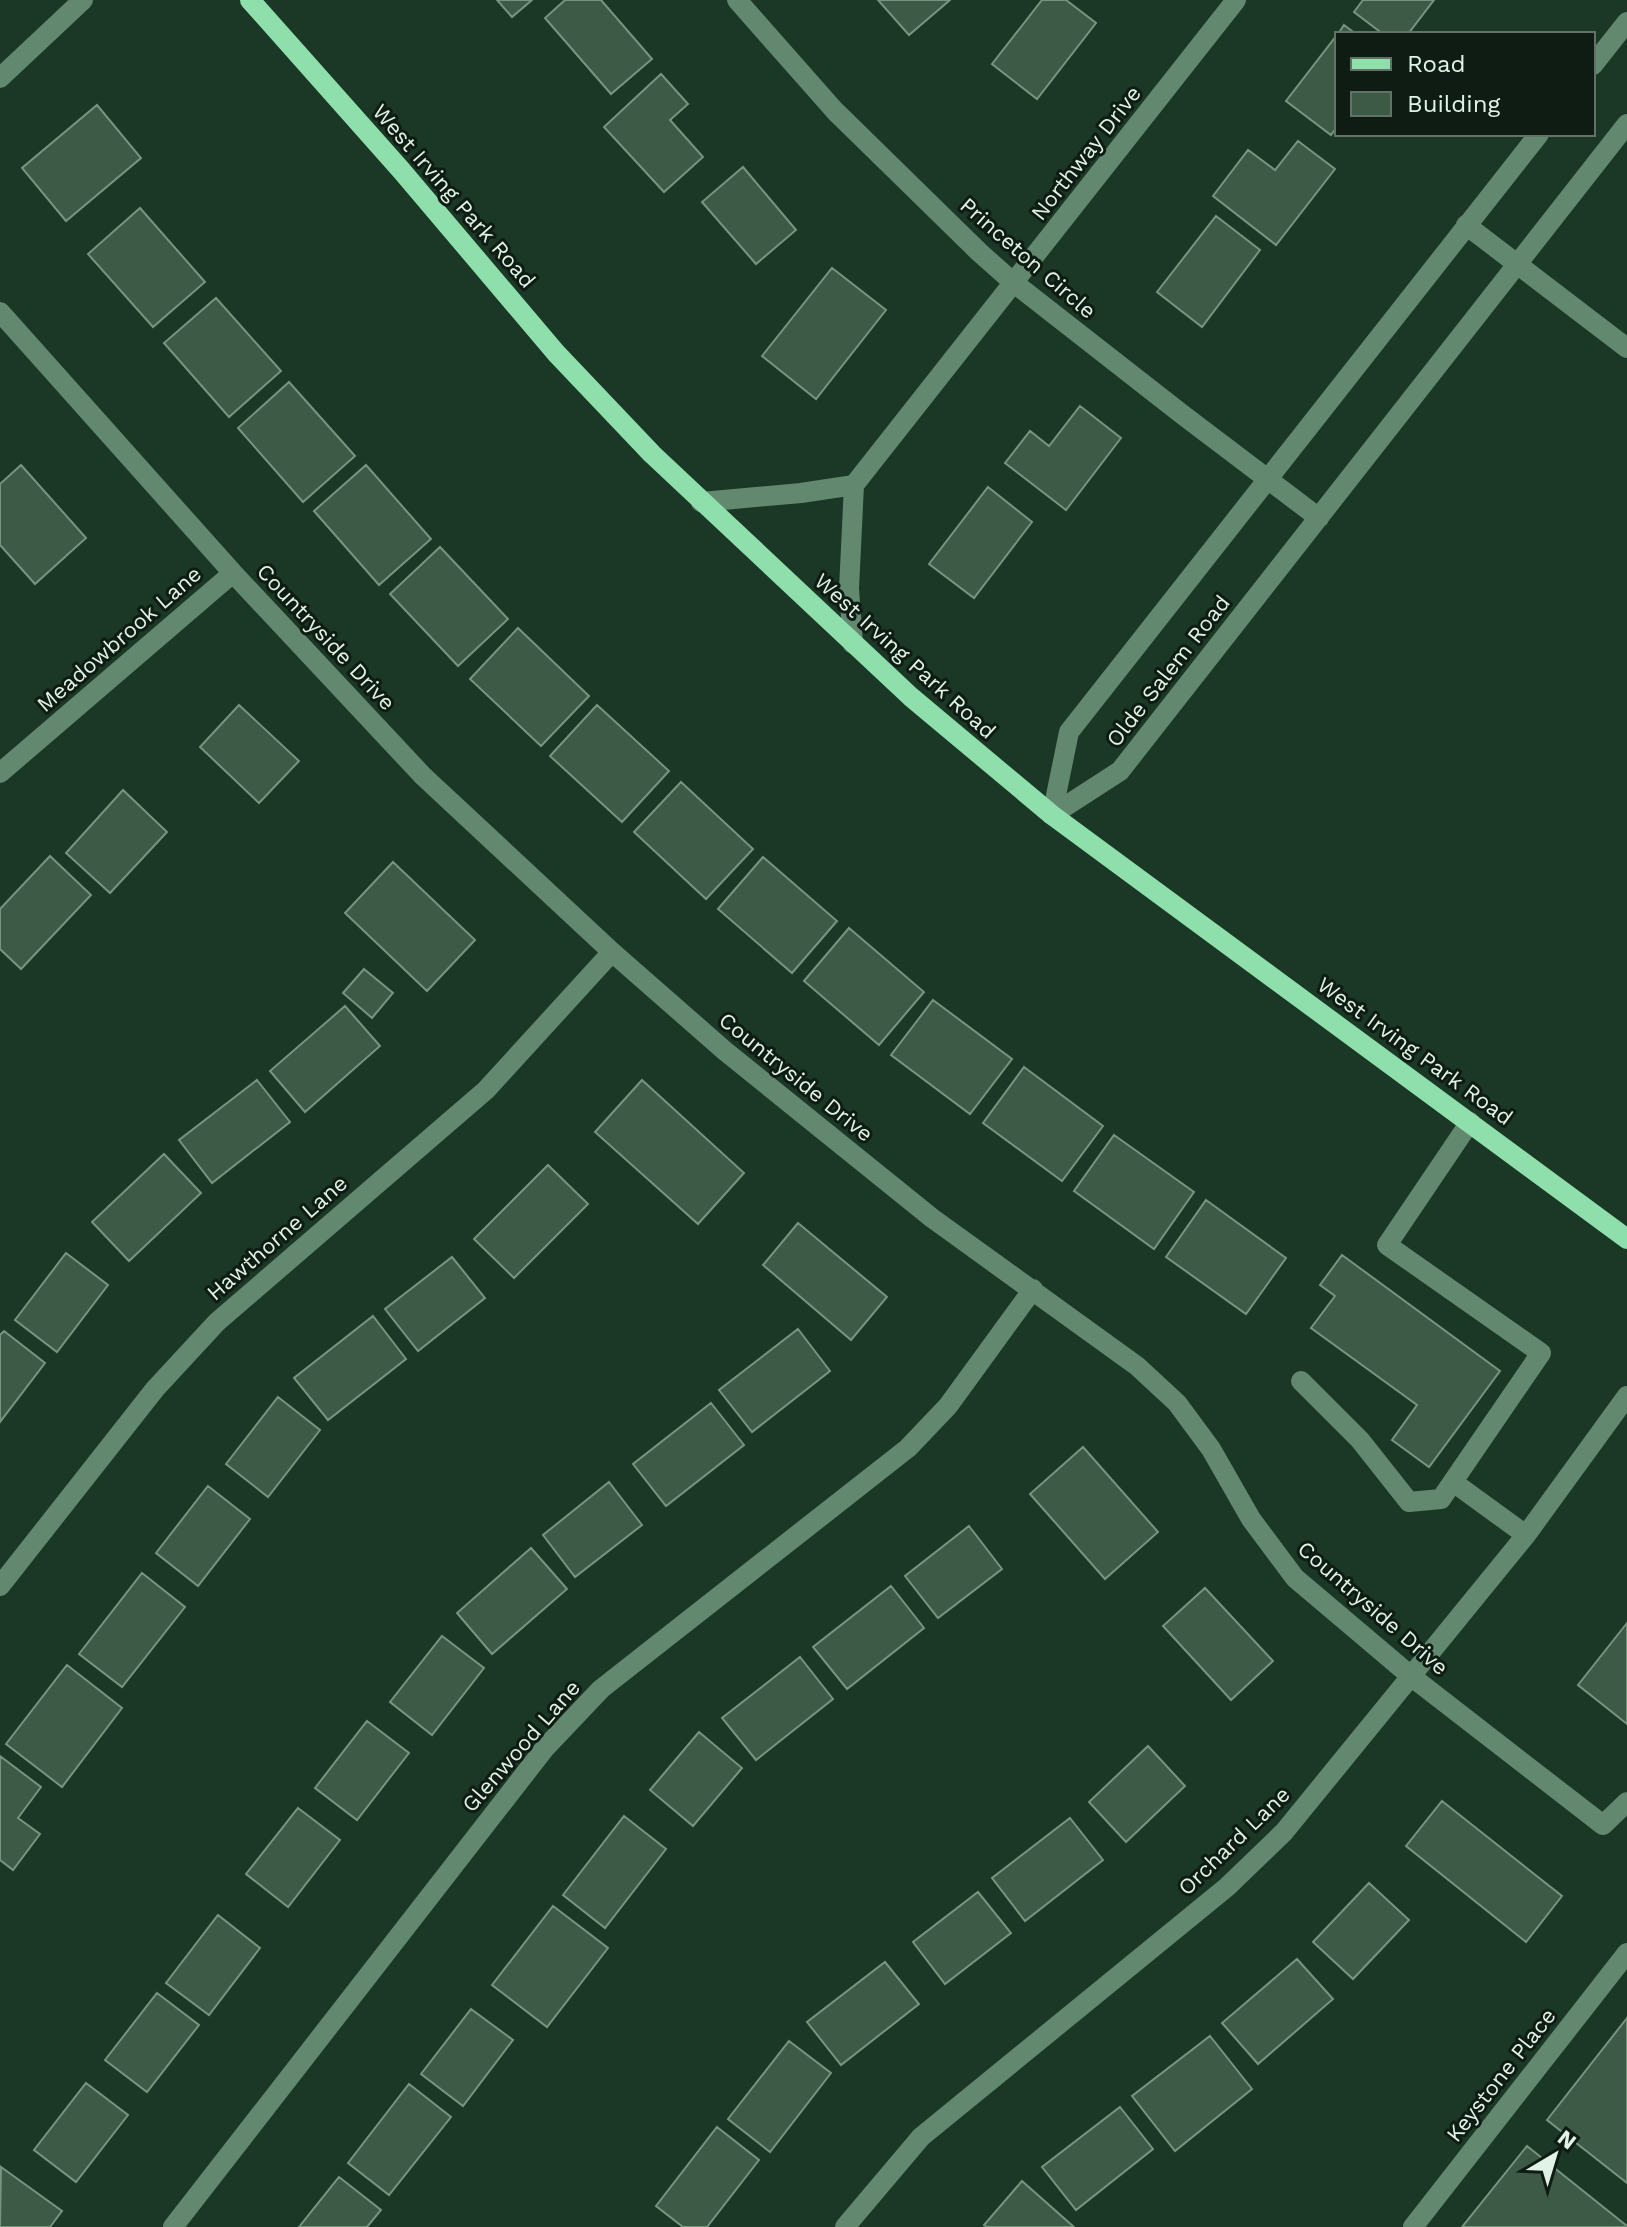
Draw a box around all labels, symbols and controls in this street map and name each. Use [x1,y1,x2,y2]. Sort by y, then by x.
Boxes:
legend [1335,32,1595,136]
text: Road [1407,50,1466,78]
street label: Northway Drive [1026,81,1146,225]
text: Building [1407,90,1500,118]
street label: West Irving Park Road [367,99,541,293]
street label: Princeton Circle [955,192,1101,324]
street label: Countryside Drive [252,559,400,715]
street label: Meadowbrook Lane [32,561,206,717]
street label: West Irving Park Road [809,568,1001,744]
street label: Olde Salem Road [1101,590,1235,752]
street label: West Irving Park Road [1313,972,1517,1130]
street label: Countryside Drive [714,1007,878,1147]
street label: Hawthorne Lane [202,1170,352,1306]
street label: Countryside Drive [1293,1536,1453,1680]
street label: Glenwood Lane [457,1675,585,1817]
street label: Orchard Lane [1173,1782,1295,1900]
street label: Keystone Place [1441,2003,1561,2147]
north arrow [1515,2115,1595,2195]
text: N [1553,2125,1581,2155]

